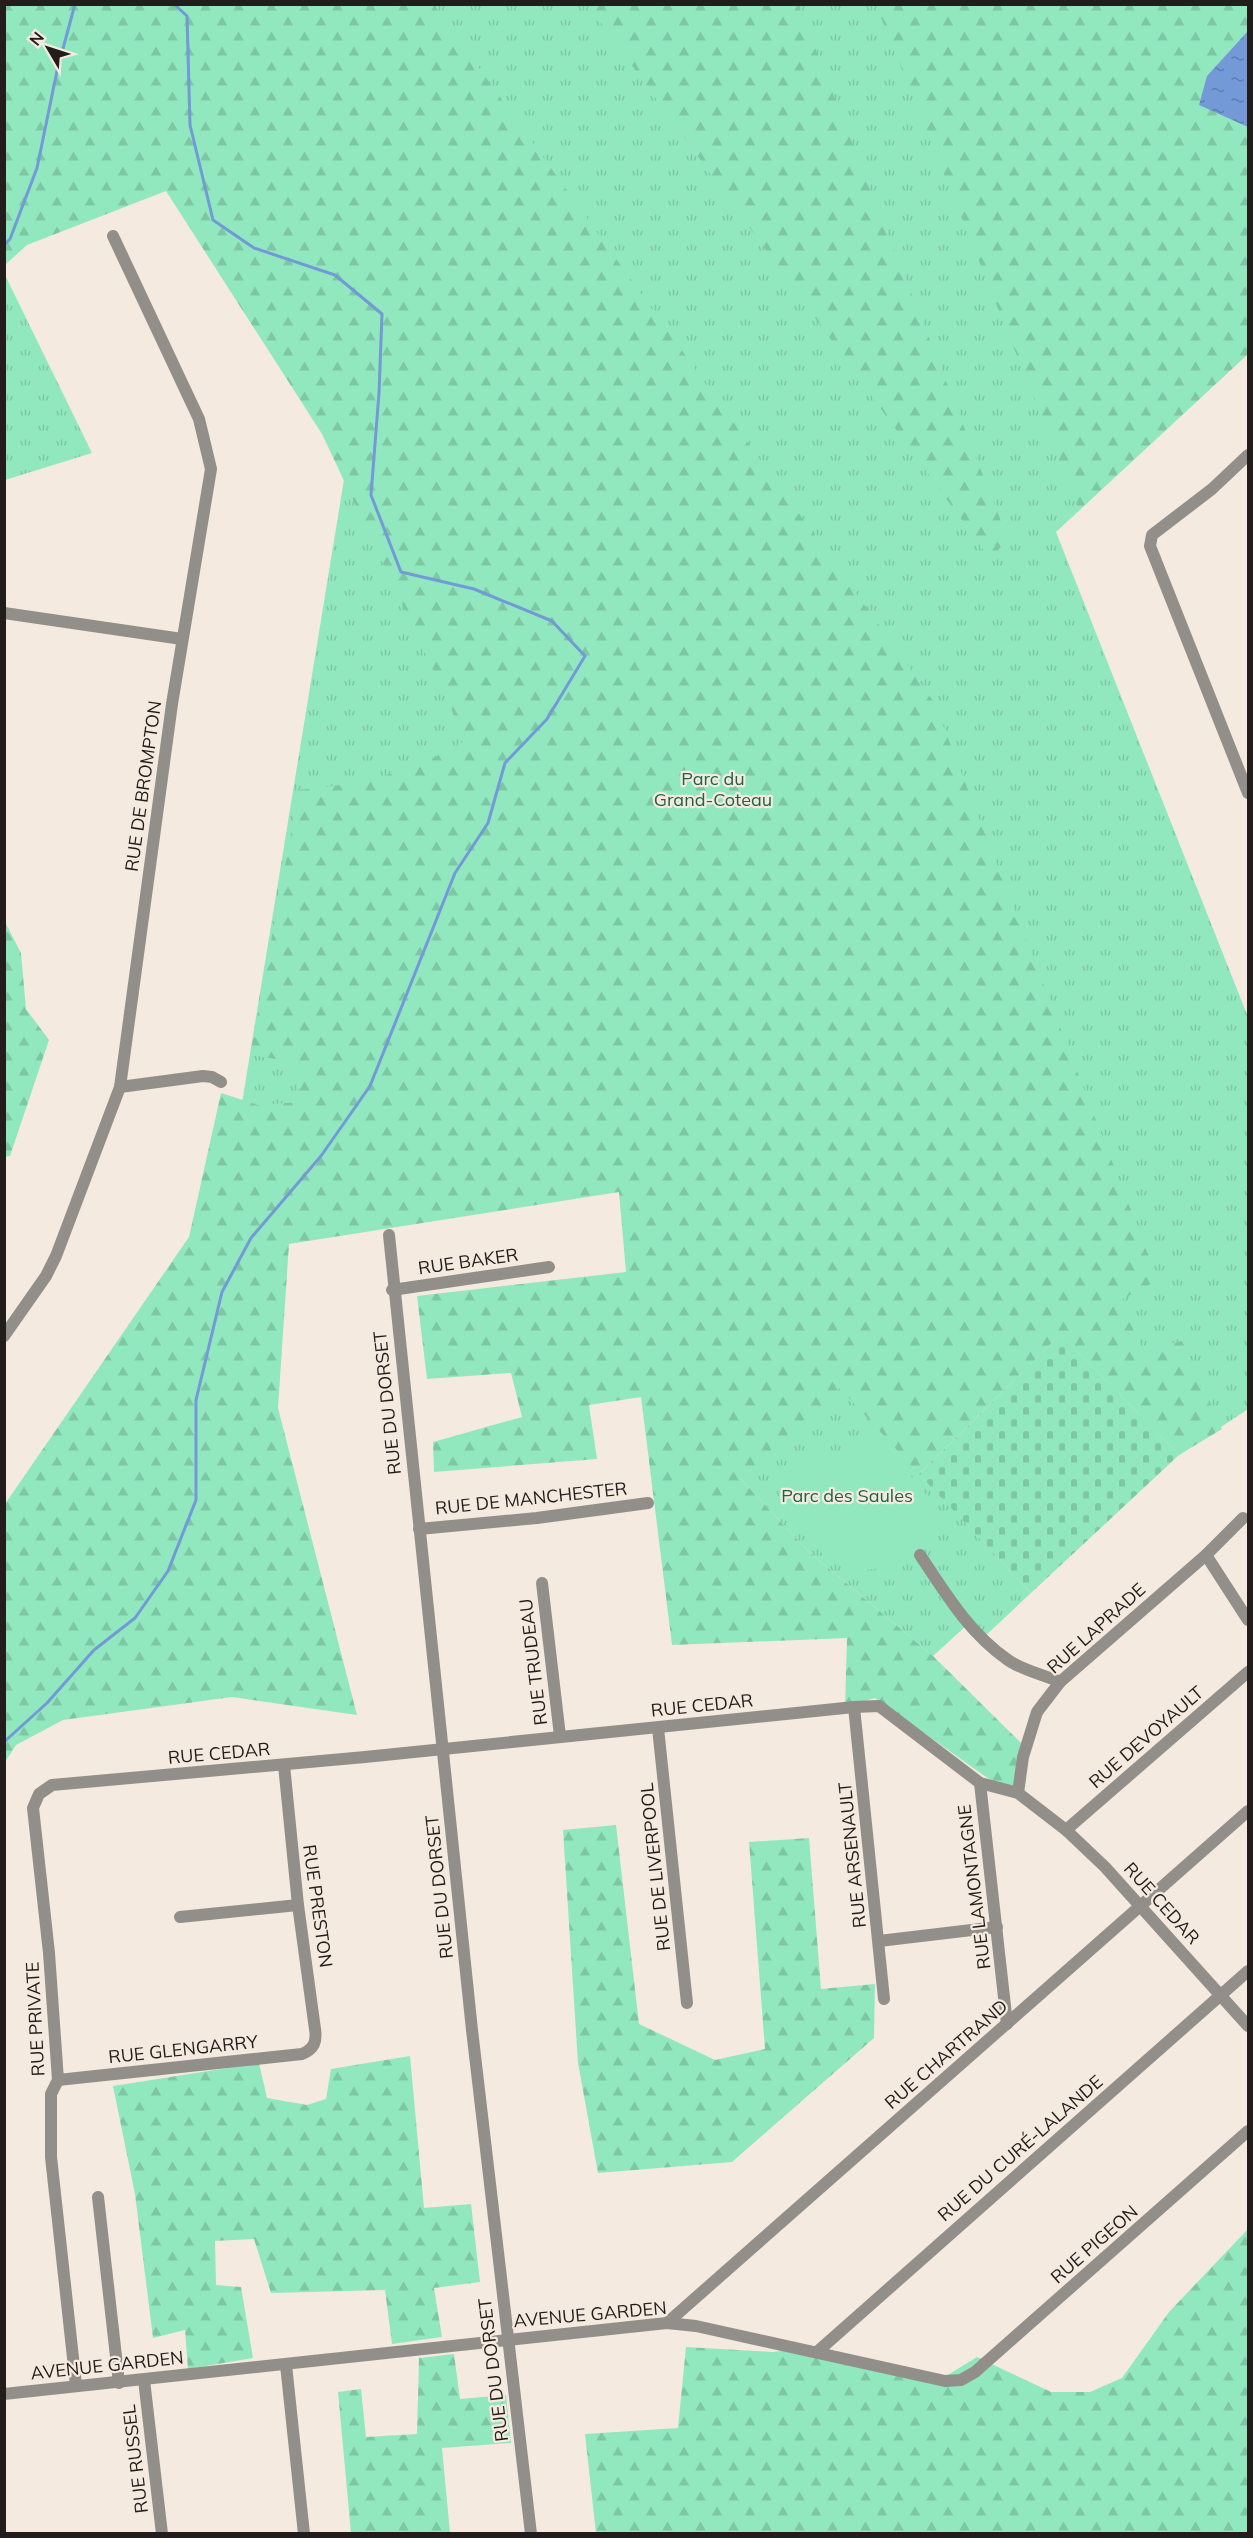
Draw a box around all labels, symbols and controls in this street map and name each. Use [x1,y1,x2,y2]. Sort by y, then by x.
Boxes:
north arrow [18,18,78,78]
text: N [25,28,48,50]
street label: RUE DE BROMPTON [120,699,166,873]
park label: Parc du Grand-Coteau [654,767,772,811]
street label: RUE BAKER [417,1243,519,1279]
street label: RUE DU DORSET [368,1330,406,1476]
street label: RUE DE MANCHESTER [434,1476,628,1520]
park label: Parc des Saules [781,1484,913,1507]
street label: RUE LAPRADE [1042,1578,1150,1678]
street label: RUE TRUDEAU [514,1597,552,1727]
street label: RUE DEVOYAULT [1084,1681,1208,1793]
street label: RUE CEDAR [650,1688,754,1722]
street label: RUE CEDAR [167,1737,271,1769]
street label: RUE ARSENAULT [833,1781,871,1929]
street label: RUE DE LIVERPOOL [635,1782,675,1952]
street label: RUE LAMONTAGNE [952,1803,996,1971]
street label: RUE DU DORSET [420,1814,458,1960]
street label: RUE PRESTON [298,1843,338,1969]
street label: RUE CEDAR [1119,1857,1205,1949]
street label: RUE PRIVATE [21,1961,49,2077]
street label: RUE CHARTRAND [880,1994,1012,2114]
street label: RUE GLENGARRY [107,2030,260,2068]
street label: RUE DU CURÉ-LALANDE [933,2070,1107,2226]
street label: RUE PIGEON [1046,2200,1142,2288]
street label: AVENUE GARDEN [512,2296,668,2332]
street label: RUE DU DORSET [473,2297,513,2443]
street label: AVENUE GARDEN [29,2346,185,2384]
street label: RUE RUSSEL [117,2403,153,2515]

